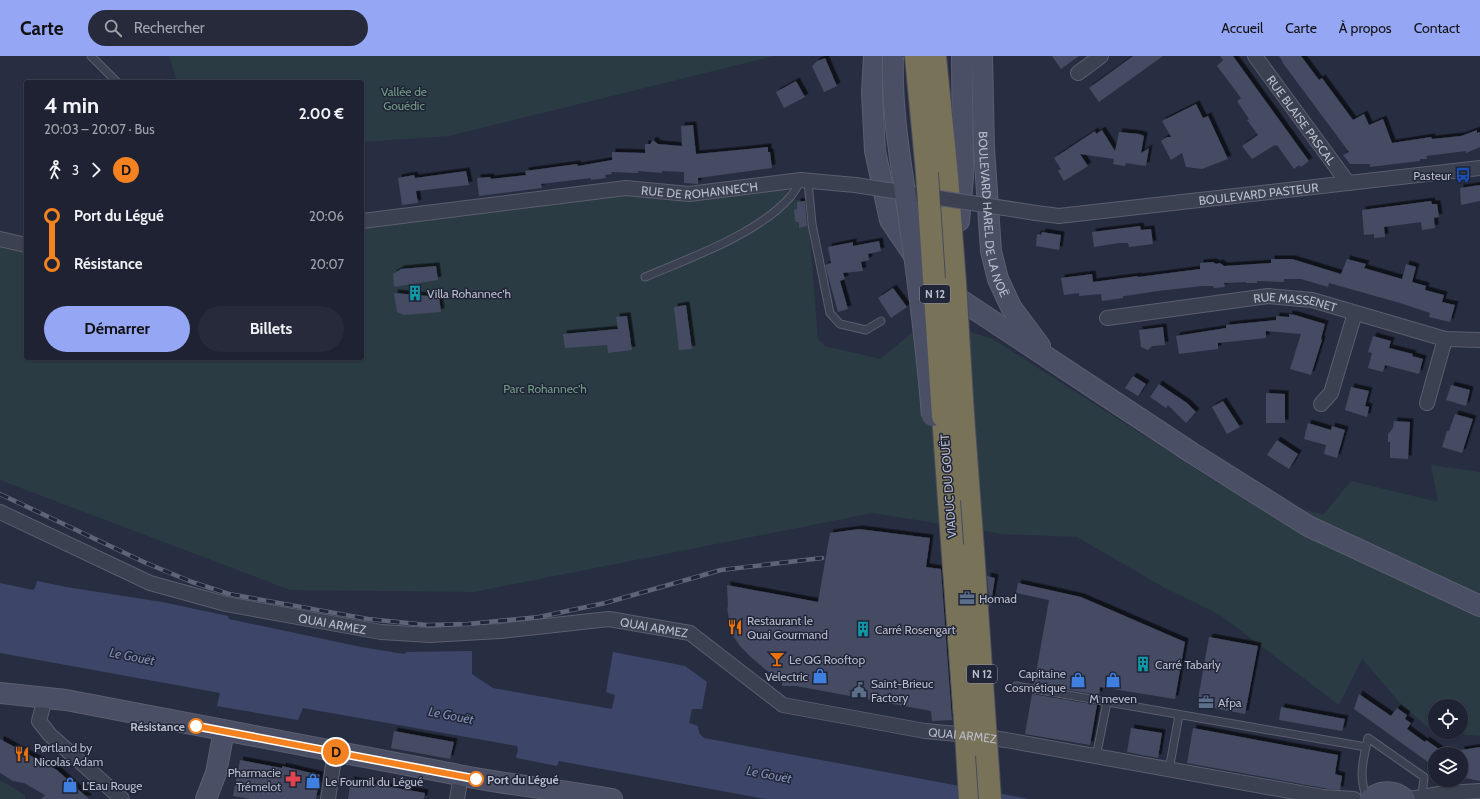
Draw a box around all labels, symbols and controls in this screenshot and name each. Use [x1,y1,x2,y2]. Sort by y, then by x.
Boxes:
search box [88,10,368,46]
text: Carte [20,17,64,40]
icon: search [102,17,124,39]
text: Rechercher [134,19,205,37]
text: Accueil [1221,19,1263,37]
text: Carte [1285,19,1317,37]
text: À propos [1339,19,1392,37]
text: Contact [1414,19,1460,37]
street label: RUE BLAISE PASCAL [1264,72,1339,167]
park label: Vallée de Gouédic [381,84,427,113]
text: 4 min [44,92,99,119]
text: 2.00 € [299,105,344,123]
text: 20:03 – 20:07 · Bus [44,121,155,137]
street label: BOULEVARD HAREL DE LA NOË [976,131,1013,299]
icon: walk [44,159,66,181]
icon: forward [85,159,107,181]
text: D [121,161,131,179]
text: 3 [72,162,79,178]
bus stop icon: Pasteur [1454,166,1472,184]
place label: Pasteur [1413,168,1451,183]
street label: RUE DE ROHANNEC'H [641,178,759,202]
street label: BOULEVARD PASTEUR [1198,179,1320,208]
text: Port du Légué [74,207,164,225]
text: 20:06 [309,208,344,224]
text: Résistance [74,255,143,273]
text: 20:07 [310,256,344,272]
building icon: Villa Rohannec'h [406,284,424,302]
road number: N 12 [920,285,950,303]
place label: Villa Rohannec'h [427,286,511,301]
street label: RUE MASSENET [1252,288,1339,315]
button: Démarrer [44,306,190,352]
button: Billets [198,306,344,352]
park label: Parc Rohannec'h [503,381,587,396]
street label: VIADUC DU GOUËT [937,433,959,539]
office icon: Homad [958,589,976,607]
place label: Homad [979,591,1017,606]
street label: QUAI ARMEZ [297,610,368,637]
place label: Restaurant le Quai Gourmand [747,613,828,642]
street label: QUAI ARMEZ [619,614,690,640]
restaurant icon: Restaurant le Quai Gourmand [726,618,744,636]
building icon: Carré Rosengart [854,620,872,638]
place label: Carré Rosengart [875,622,955,637]
water label: Le Gouët [108,644,157,668]
bar icon: Le QG Rooftop [768,650,786,668]
place label: Le QG Rooftop [789,652,865,667]
building icon: Carré Tabarly [1134,655,1152,673]
place label: Carré Tabarly [1155,657,1221,672]
road number: N 12 [967,665,997,683]
place label: Capitaine Cosmétique [1005,666,1066,695]
shop icon: Velectric [811,667,829,685]
place label: Velectric [765,669,809,684]
shop icon: Capitaine Cosmétique [1069,671,1087,689]
shop icon: M meven [1104,671,1122,689]
place label: Saint-Brieuc Factory [871,676,934,705]
public building icon: Saint-Brieuc Factory [850,681,868,699]
place label: M meven [1089,691,1137,706]
office icon: Afpa [1197,693,1215,711]
place label: Afpa [1218,695,1242,710]
map controls [1428,699,1468,787]
button: locate [1428,699,1468,739]
water label: Le Gouët [427,703,476,727]
marker: Résistance [188,718,204,734]
place label: Résistance [130,719,185,734]
street label: QUAI ARMEZ [928,724,998,746]
line badge: D [323,739,349,765]
place label: Pørtland by Nicolas Adam [34,740,103,769]
text: D [331,743,341,761]
restaurant icon: Pørtland by Nicolas Adam [13,745,31,763]
button: layers [1428,747,1468,787]
water label: Le Gouët [745,762,794,786]
place label: Pharmacie Trémelot [228,765,281,794]
pharmacy icon: Pharmacie Trémelot [284,770,302,788]
marker: Port du Légué [468,771,484,787]
shop icon: Le Fournil du Légué [304,772,322,790]
place label: Port du Légué [487,772,559,787]
place label: Le Fournil du Légué [325,774,423,789]
shop icon: L'Eau Rouge [61,776,79,794]
place label: L'Eau Rouge [82,778,142,793]

